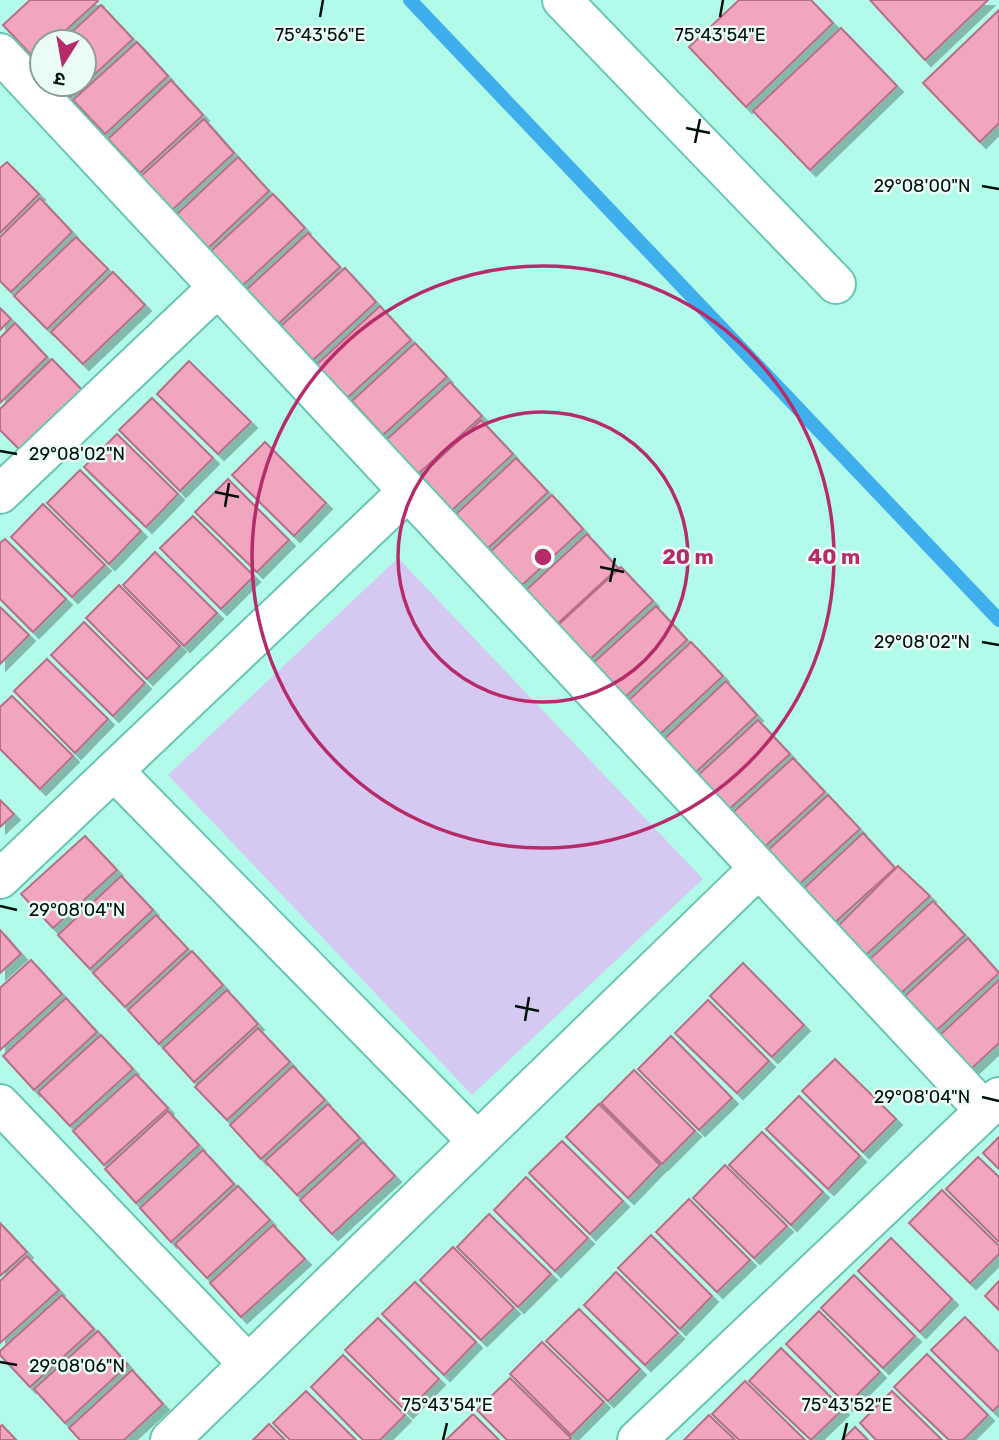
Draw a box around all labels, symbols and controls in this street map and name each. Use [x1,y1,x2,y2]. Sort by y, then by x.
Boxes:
text: 75°43'56"E [275,24,365,46]
text: 75°43'54"E [674,24,766,46]
north arrow [28,28,98,98]
text: उ [51,67,68,92]
text: 29°08'00"N [873,175,971,197]
text: 29°08'02"N [29,443,125,465]
text: 20 m [662,544,714,569]
text: 40 m [808,544,860,569]
centre of rings [531,545,555,569]
text: 29°08'02"N [874,631,970,653]
text: 29°08'04"N [29,899,125,921]
text: 29°08'04"N [874,1086,970,1108]
text: 29°08'06"N [29,1355,125,1377]
text: 75°43'54"E [401,1394,493,1416]
text: 75°43'52"E [802,1394,892,1416]

